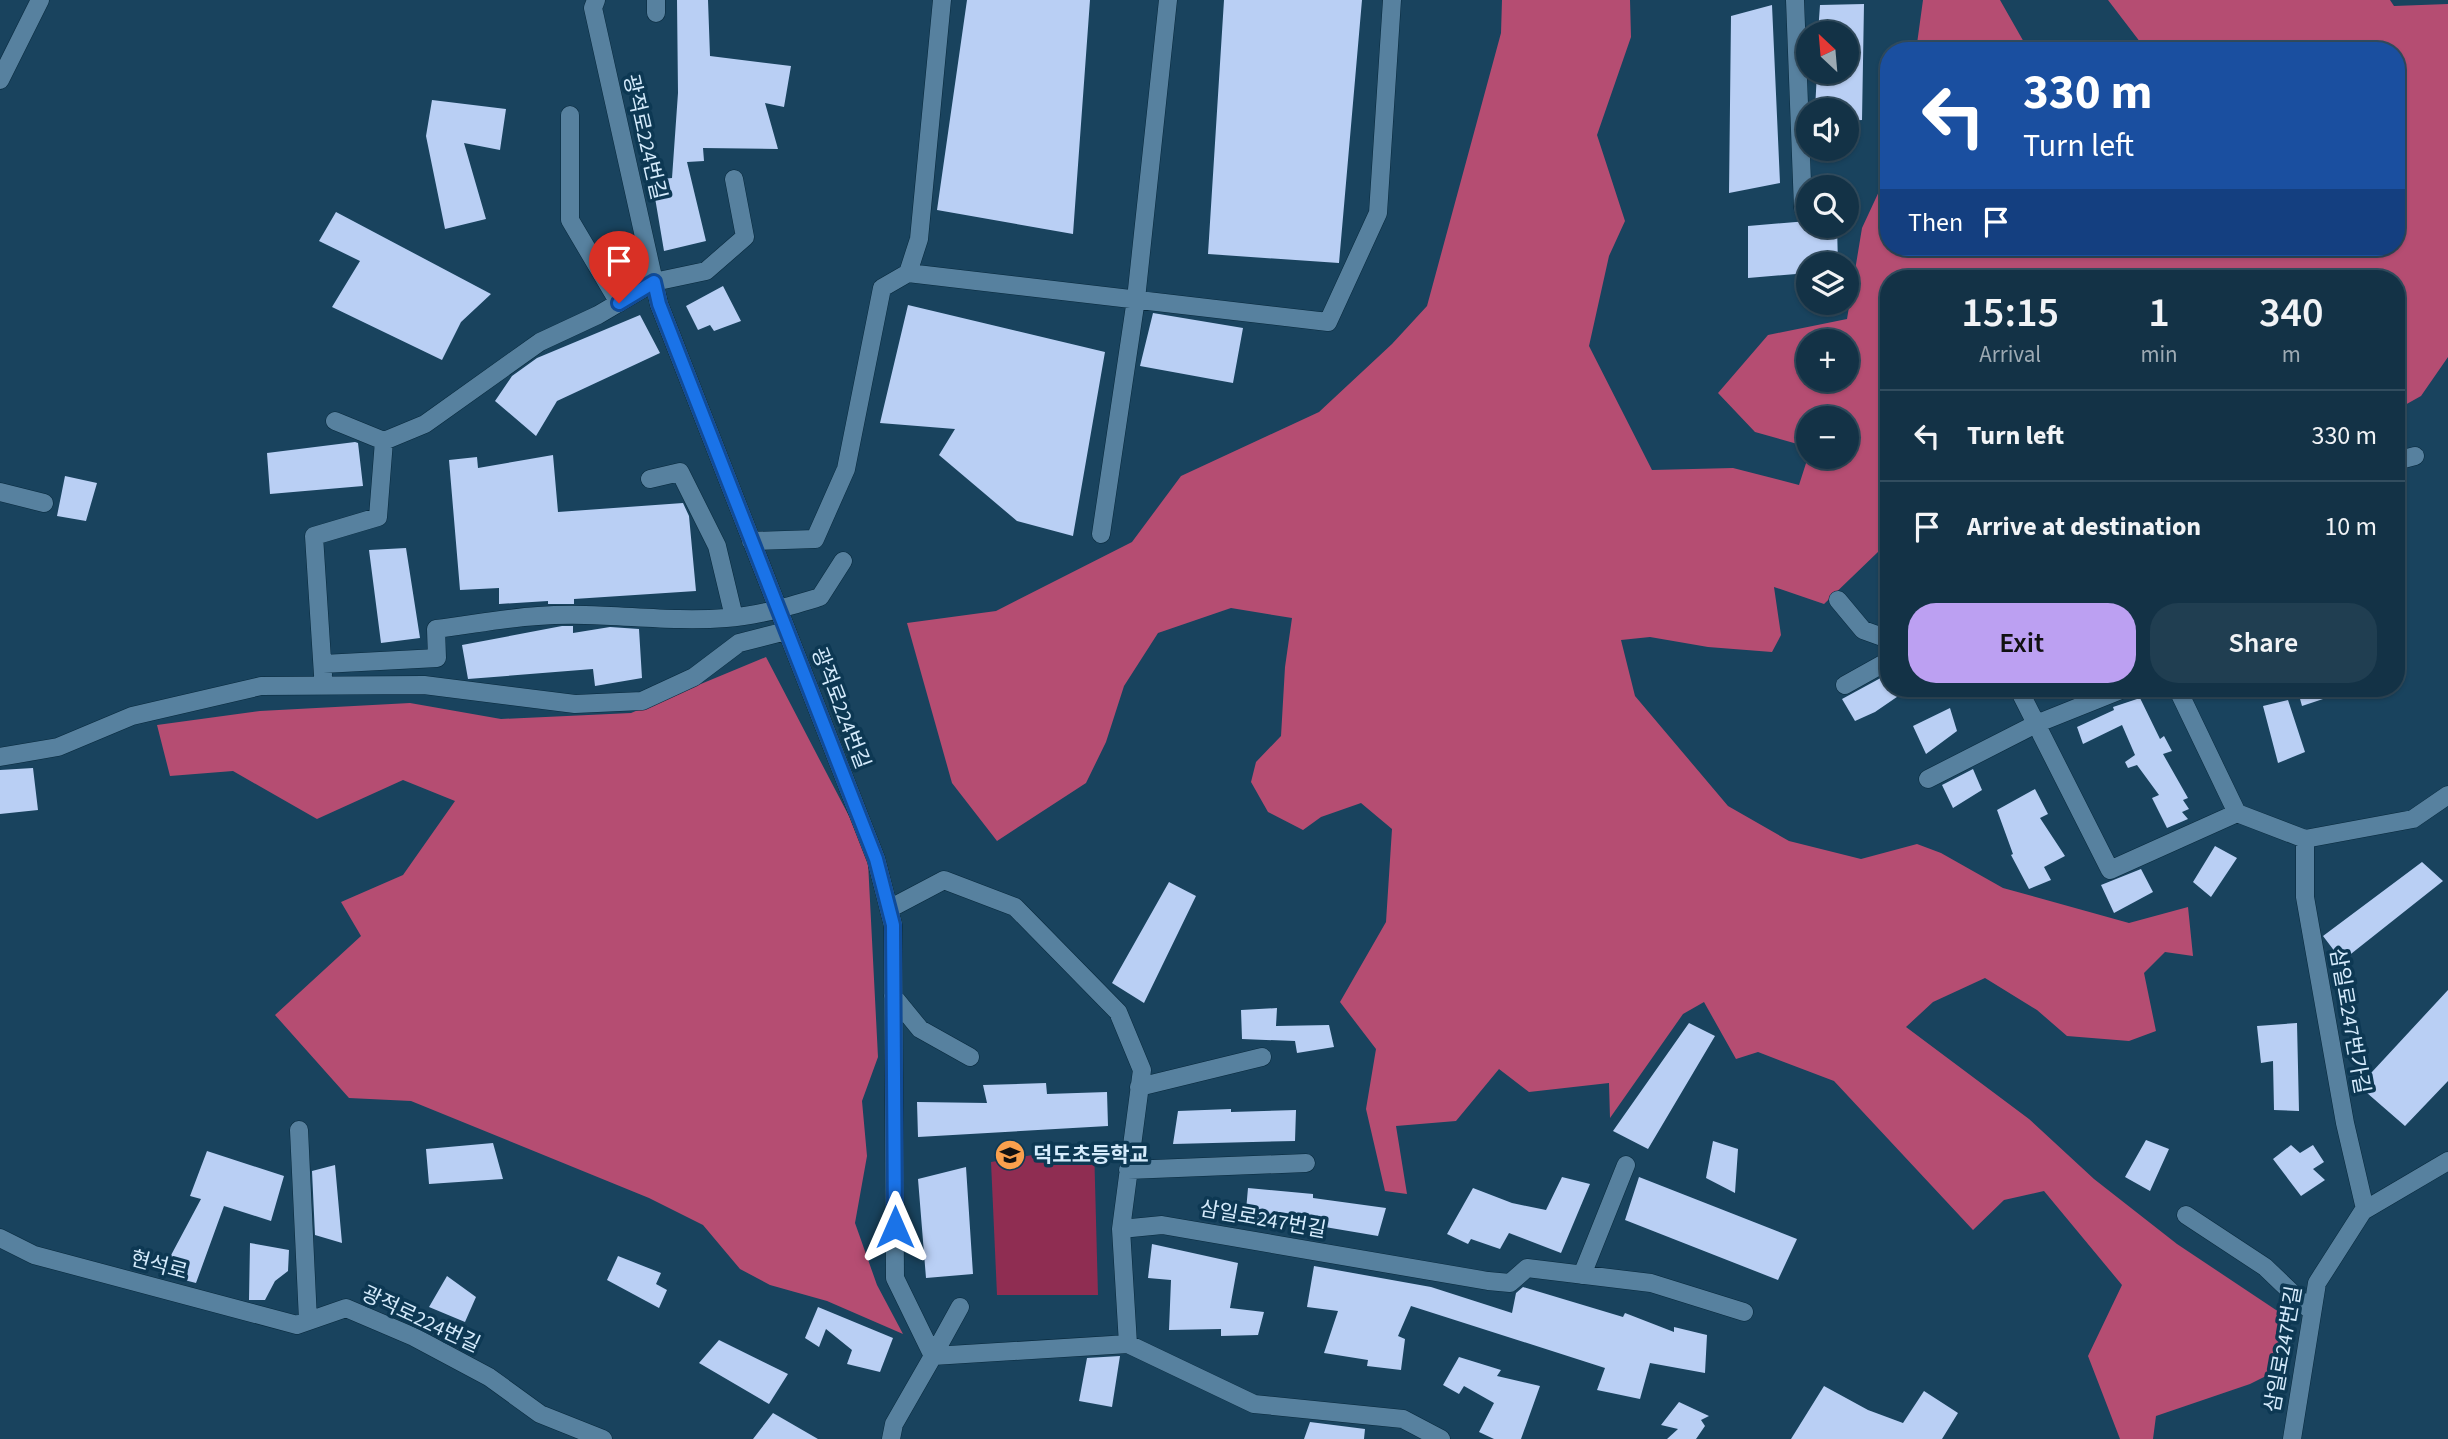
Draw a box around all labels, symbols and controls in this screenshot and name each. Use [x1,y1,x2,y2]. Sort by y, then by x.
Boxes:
north arrow [1796,21,1858,84]
map controls [1796,21,1859,469]
text: 330 m [2023,58,2152,128]
icon: left [1908,70,1999,161]
street label: 광적로224번길 [616,71,674,203]
button: sound [1796,98,1859,161]
text: Turn left [2023,123,2134,169]
button: search [1796,175,1859,238]
icon: arrive [1977,203,2015,241]
text: Then [1908,204,1963,241]
pin [589,231,649,303]
icon: arrive [600,242,638,280]
button: layers [1796,252,1859,315]
text: 15:15 [1961,283,2059,343]
text: 1 [2148,283,2170,343]
text: 340 [2259,283,2324,343]
button: + [1796,329,1859,392]
text: Arrival [1979,338,2041,371]
text: min [2140,338,2178,371]
text: m [2282,338,2301,371]
button: − [1796,406,1859,469]
icon: left [1908,417,1946,455]
text: Turn left [1967,417,2064,454]
text: 330 m [2311,417,2377,454]
icon: arrive [1908,508,1946,546]
text: Arrive at destination [1967,508,2201,545]
text: 10 m [2324,508,2377,545]
button: Exit [1908,603,2136,683]
button: Share [2150,603,2377,683]
street label: 광적로224번길 [804,643,878,773]
street label: 삼일로247번가길 [2322,946,2378,1096]
school or university icon: 덕도초등학교 [993,1138,1027,1172]
place label: 덕도초등학교 [1033,1140,1149,1170]
position arrow [858,1190,932,1264]
street label: 삼일로247번길 [1197,1193,1329,1245]
street label: 현석로 [127,1243,191,1287]
street label: 광적로224번길 [357,1278,485,1360]
street label: 삼일로247번길 [2257,1283,2309,1415]

